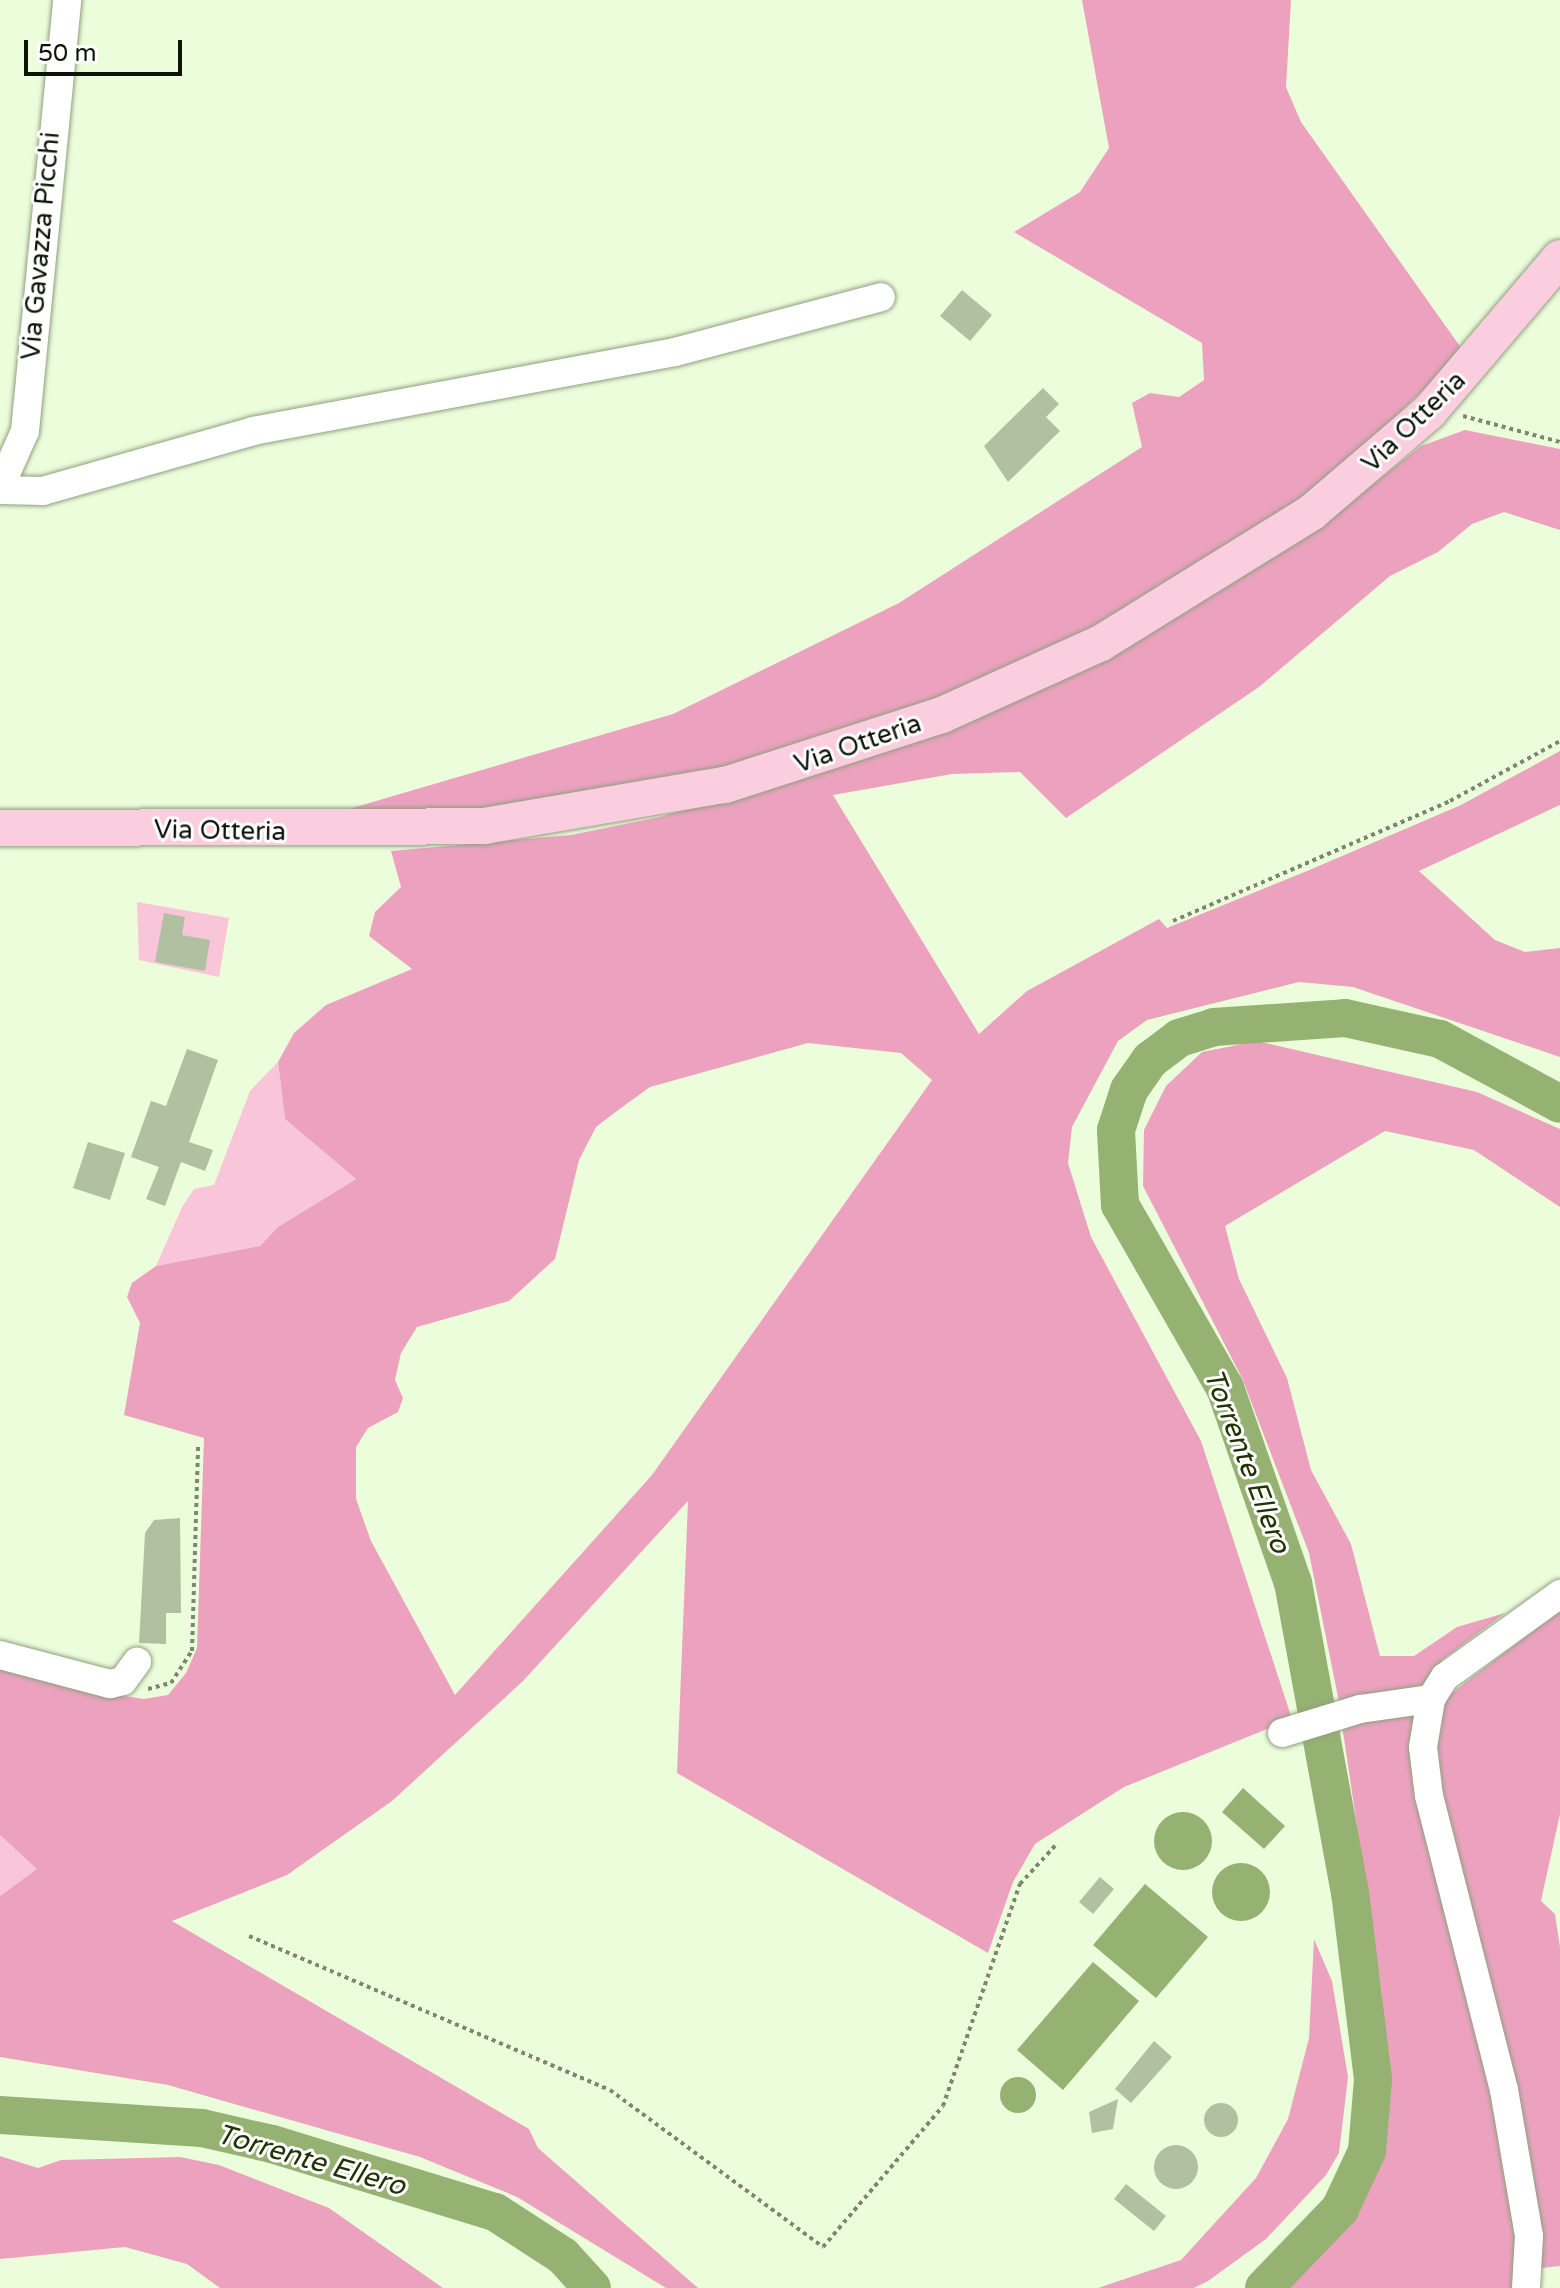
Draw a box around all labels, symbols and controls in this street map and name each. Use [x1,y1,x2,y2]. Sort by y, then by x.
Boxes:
scale bar [28,24,186,74]
text: 50 m [38,39,96,68]
street label: Via Gavazza Picchi [15,131,67,361]
street label: Via Otteria [1356,365,1472,479]
street label: Via Otteria [790,708,926,780]
street label: Via Otteria [154,814,286,848]
water label: Torrente Ellero [1196,1364,1298,1558]
water label: Torrente Ellero [213,2117,409,2203]

